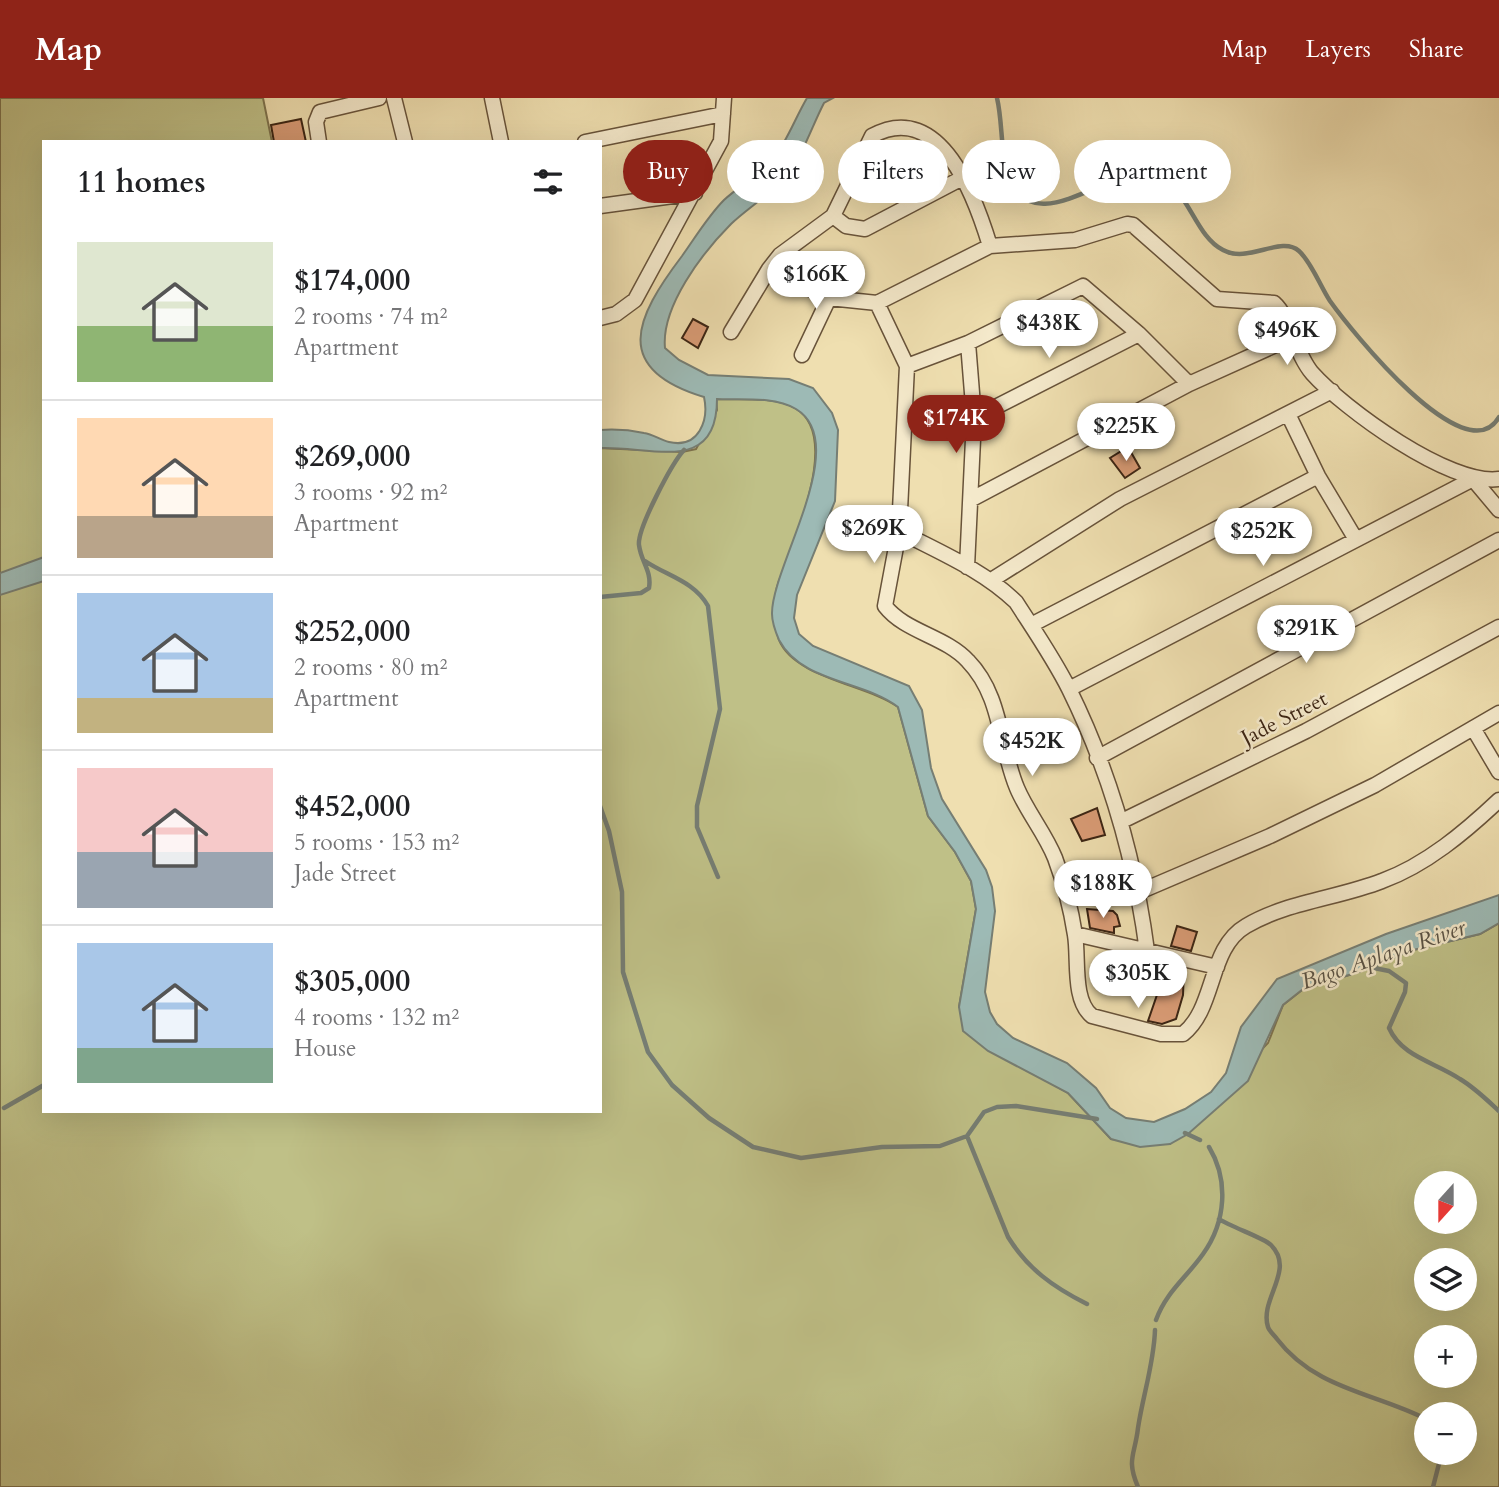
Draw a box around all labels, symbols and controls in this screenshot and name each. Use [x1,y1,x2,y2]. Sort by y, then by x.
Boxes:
text: Map [35,27,102,72]
text: Map [1222,33,1268,66]
text: Layers [1306,33,1371,66]
text: Share [1409,33,1464,66]
chip: Buy [623,140,713,203]
chip: Rent [727,140,824,203]
chip: Filters [838,140,948,203]
chip: New [962,140,1060,203]
chip: Apartment [1074,140,1231,203]
text: 11 homes [77,162,206,203]
icon: filters [529,163,567,201]
pin: $166K [767,252,865,311]
text: $166K [783,258,849,289]
text: $174,000 [294,260,410,301]
icon: home [133,270,217,354]
pin: $438K [1000,300,1098,360]
text: 2 rooms · 74 m² [294,301,447,332]
text: $438K [1016,307,1082,338]
pin: $496K [1238,308,1336,367]
text: $496K [1254,314,1320,345]
text: Apartment [294,332,398,363]
pin: $174K [907,396,1005,455]
text: $174K [923,402,989,433]
pin: $225K [1077,404,1175,463]
text: $225K [1093,410,1159,441]
text: $269,000 [294,436,410,477]
icon: home [133,446,217,530]
text: 3 rooms · 92 m² [294,477,447,508]
pin: $269K [825,505,923,565]
text: Apartment [294,508,398,539]
pin: $252K [1214,508,1312,568]
text: $269K [841,512,907,543]
text: $252K [1230,515,1296,546]
pin: $291K [1257,606,1355,665]
text: $252,000 [294,611,410,652]
text: $291K [1273,612,1339,643]
icon: home [133,621,217,705]
text: 2 rooms · 80 m² [294,652,447,683]
text: Apartment [294,683,398,714]
street label: Jade Street [1234,684,1333,754]
pin: $452K [983,718,1081,778]
text: $452K [999,725,1065,756]
text: $452,000 [294,786,410,827]
icon: home [133,796,217,880]
text: 5 rooms · 153 m² [294,827,459,858]
text: Jade Street [294,858,396,889]
pin: $188K [1054,860,1152,920]
text: $188K [1070,867,1136,898]
water label: Bago Aplaya River [1297,911,1471,997]
pin: $305K [1089,950,1187,1010]
text: $305K [1105,957,1171,988]
text: $305,000 [294,961,410,1002]
icon: home [133,971,217,1055]
text: 4 rooms · 132 m² [294,1002,459,1033]
text: House [294,1033,356,1064]
north arrow [1414,1171,1477,1234]
map controls [1414,1171,1477,1465]
button: layers [1414,1248,1477,1311]
button: + [1414,1325,1477,1388]
button: − [1414,1402,1477,1465]

